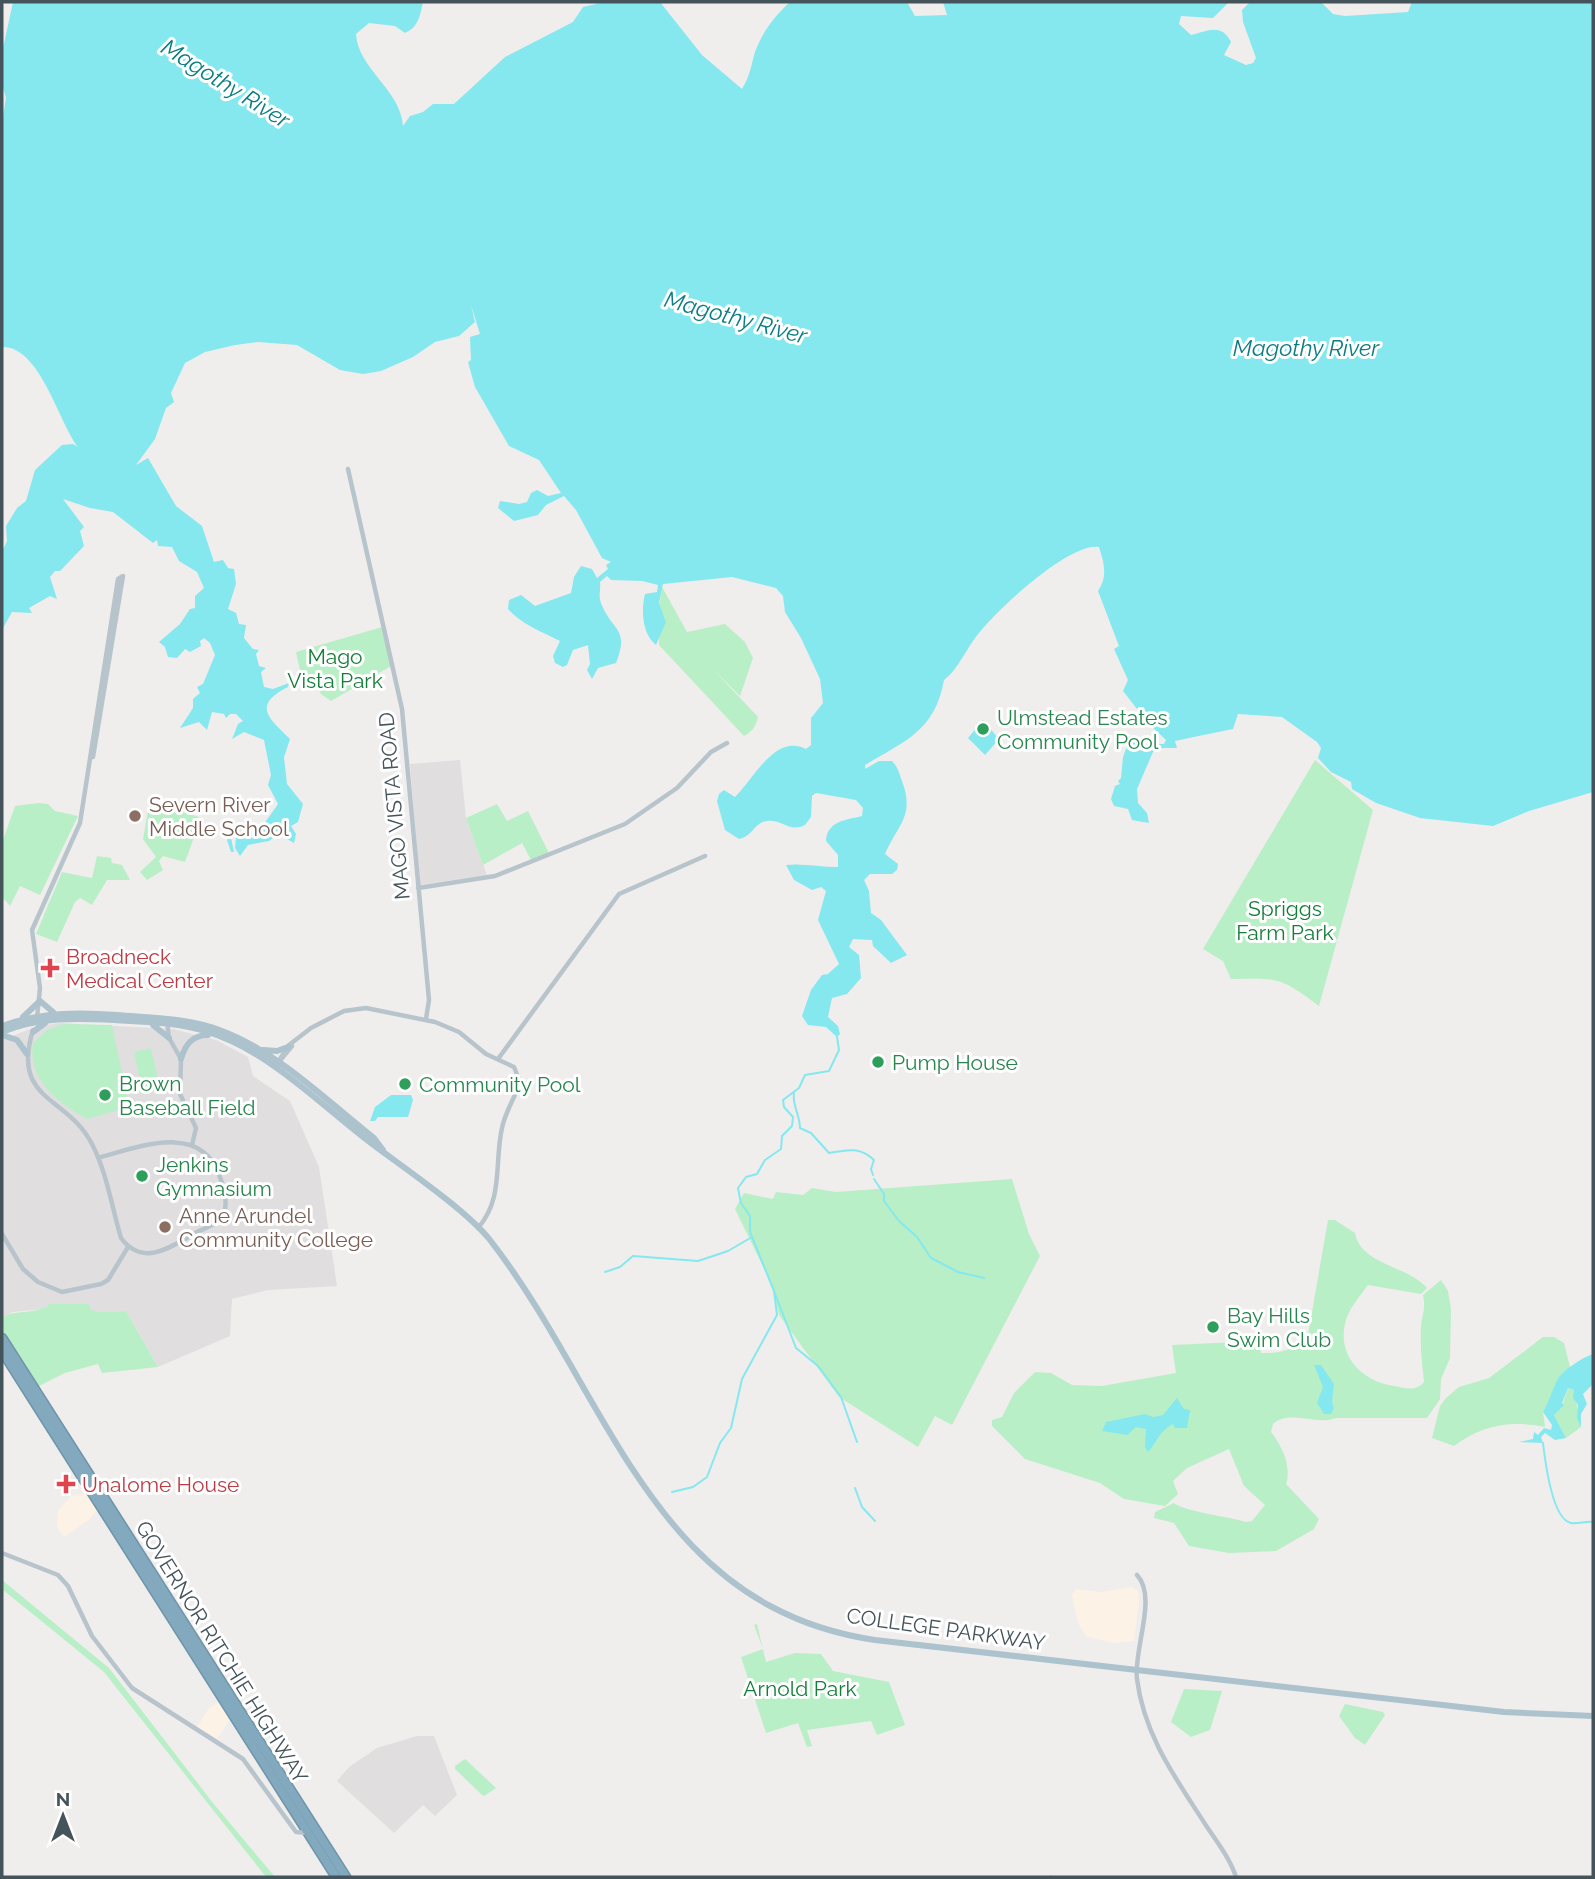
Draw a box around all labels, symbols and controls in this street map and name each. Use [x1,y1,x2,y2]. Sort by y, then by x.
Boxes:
water label: Magothy River [157,33,296,134]
water label: Magothy River [662,285,811,349]
water label: Magothy River [1233,334,1380,361]
park label: Mago Vista Park [287,644,383,693]
place label: Ulmstead Estates Community Pool [997,705,1168,754]
street label: MAGO VISTA ROAD [373,711,415,901]
marker: Ulmstead Estates Community Pool [975,721,991,737]
place label: Severn River Middle School [149,792,289,841]
marker: Severn River Middle School [127,808,143,824]
park label: Spriggs Farm Park [1236,896,1334,945]
place label: Broadneck Medical Center [66,944,214,993]
marker: Broadneck Medical Center [40,958,60,978]
place label: Pump House [892,1050,1018,1075]
marker: Pump House [870,1054,886,1070]
place label: Brown Baseball Field [119,1071,256,1120]
place label: Community Pool [419,1072,581,1097]
marker: Community Pool [397,1076,413,1092]
marker: Brown Baseball Field [97,1087,113,1103]
place label: Jenkins Gymnasium [156,1152,272,1201]
marker: Jenkins Gymnasium [134,1168,150,1184]
place label: Anne Arundel Community College [179,1203,373,1252]
marker: Anne Arundel Community College [157,1219,173,1235]
place label: Bay Hills Swim Club [1227,1303,1331,1352]
marker: Bay Hills Swim Club [1205,1319,1221,1335]
place label: Unalome House [82,1472,239,1497]
marker: Unalome House [56,1474,76,1494]
street label: GOVERNOR RITCHIE HIGHWAY [131,1516,314,1788]
street label: COLLEGE PARKWAY [845,1603,1047,1655]
park label: Arnold Park [743,1676,857,1701]
north arrow [28,1781,98,1851]
text: N [56,1788,70,1810]

